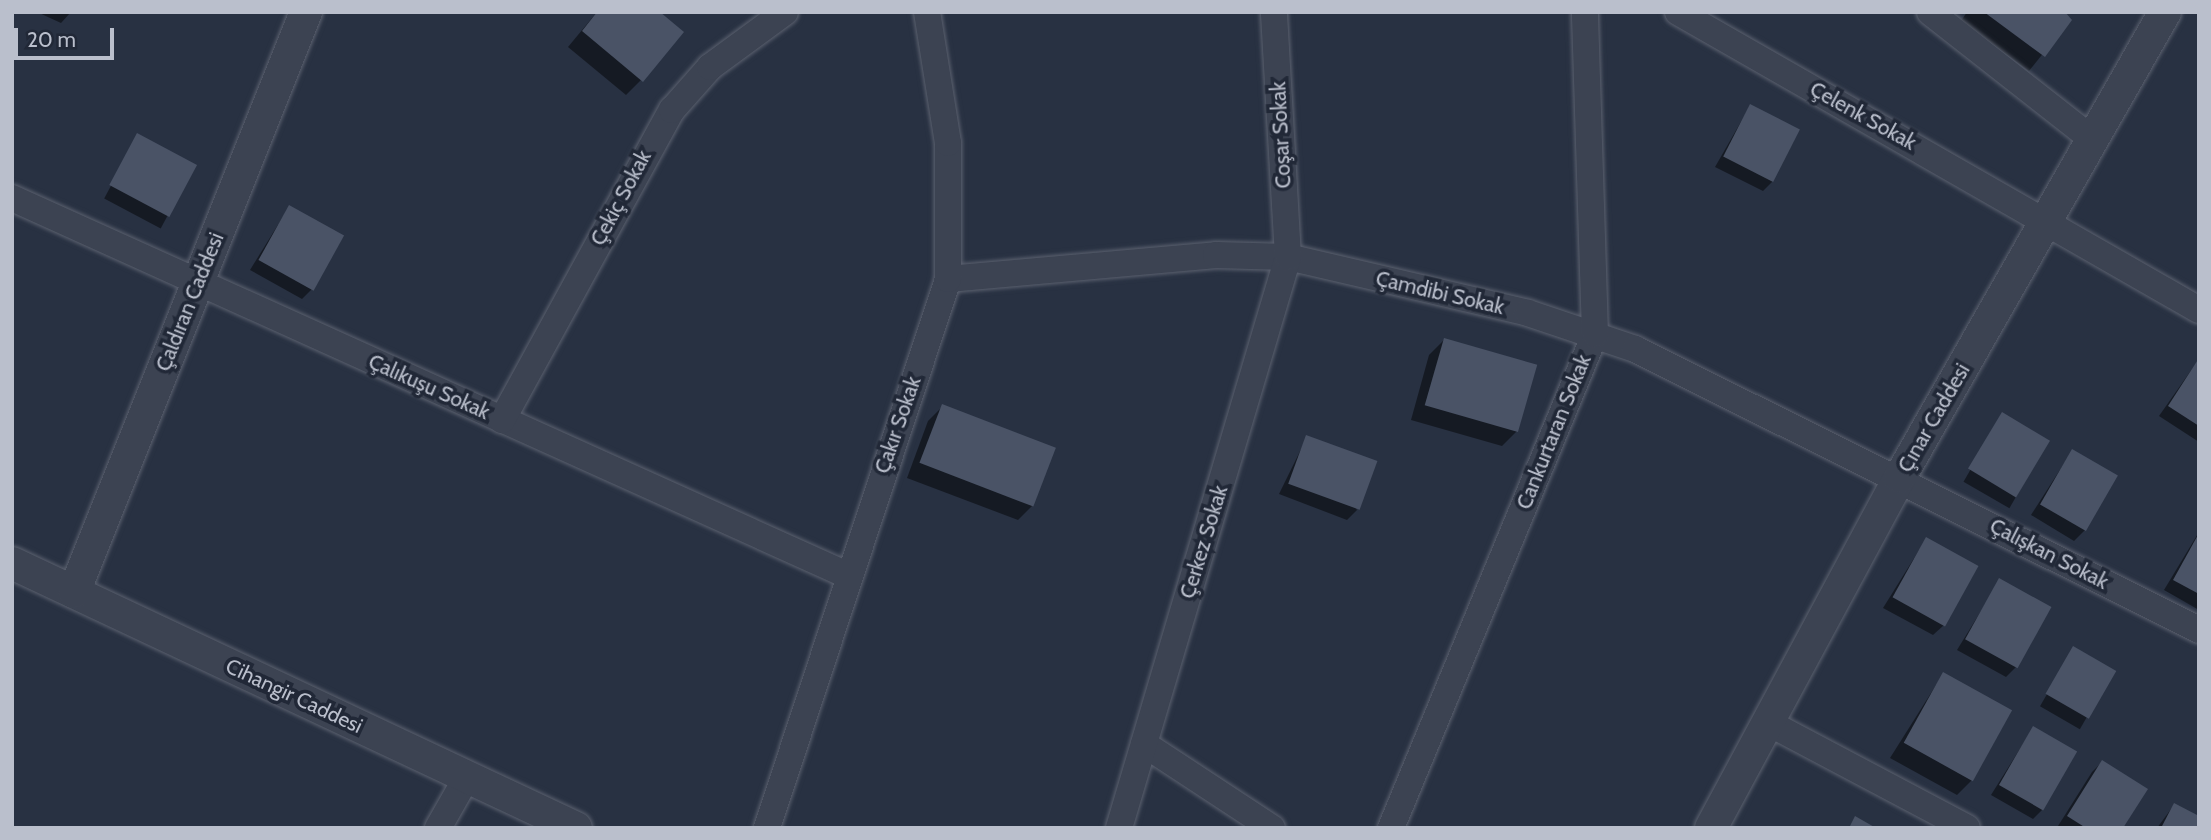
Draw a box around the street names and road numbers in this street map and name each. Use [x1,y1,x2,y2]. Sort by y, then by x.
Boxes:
street label: Çelenk Sokak [1806,77,1920,155]
street label: Coşar Sokak [1266,81,1296,189]
street label: Çekiç Sokak [585,146,657,250]
street label: Çaldıran Caddesi [151,229,229,375]
street label: Çamdibi Sokak [1373,266,1507,320]
street label: Çalıkuşu Sokak [365,349,493,425]
street label: Cankurtaran Sokak [1511,351,1597,513]
street label: Çınar Caddesi [1893,359,1975,477]
street label: Çakır Sokak [870,373,926,477]
street label: Çerkez Sokak [1175,482,1233,602]
street label: Çalışkan Sokak [1986,513,2112,595]
street label: Cihangir Caddesi [222,653,366,739]

